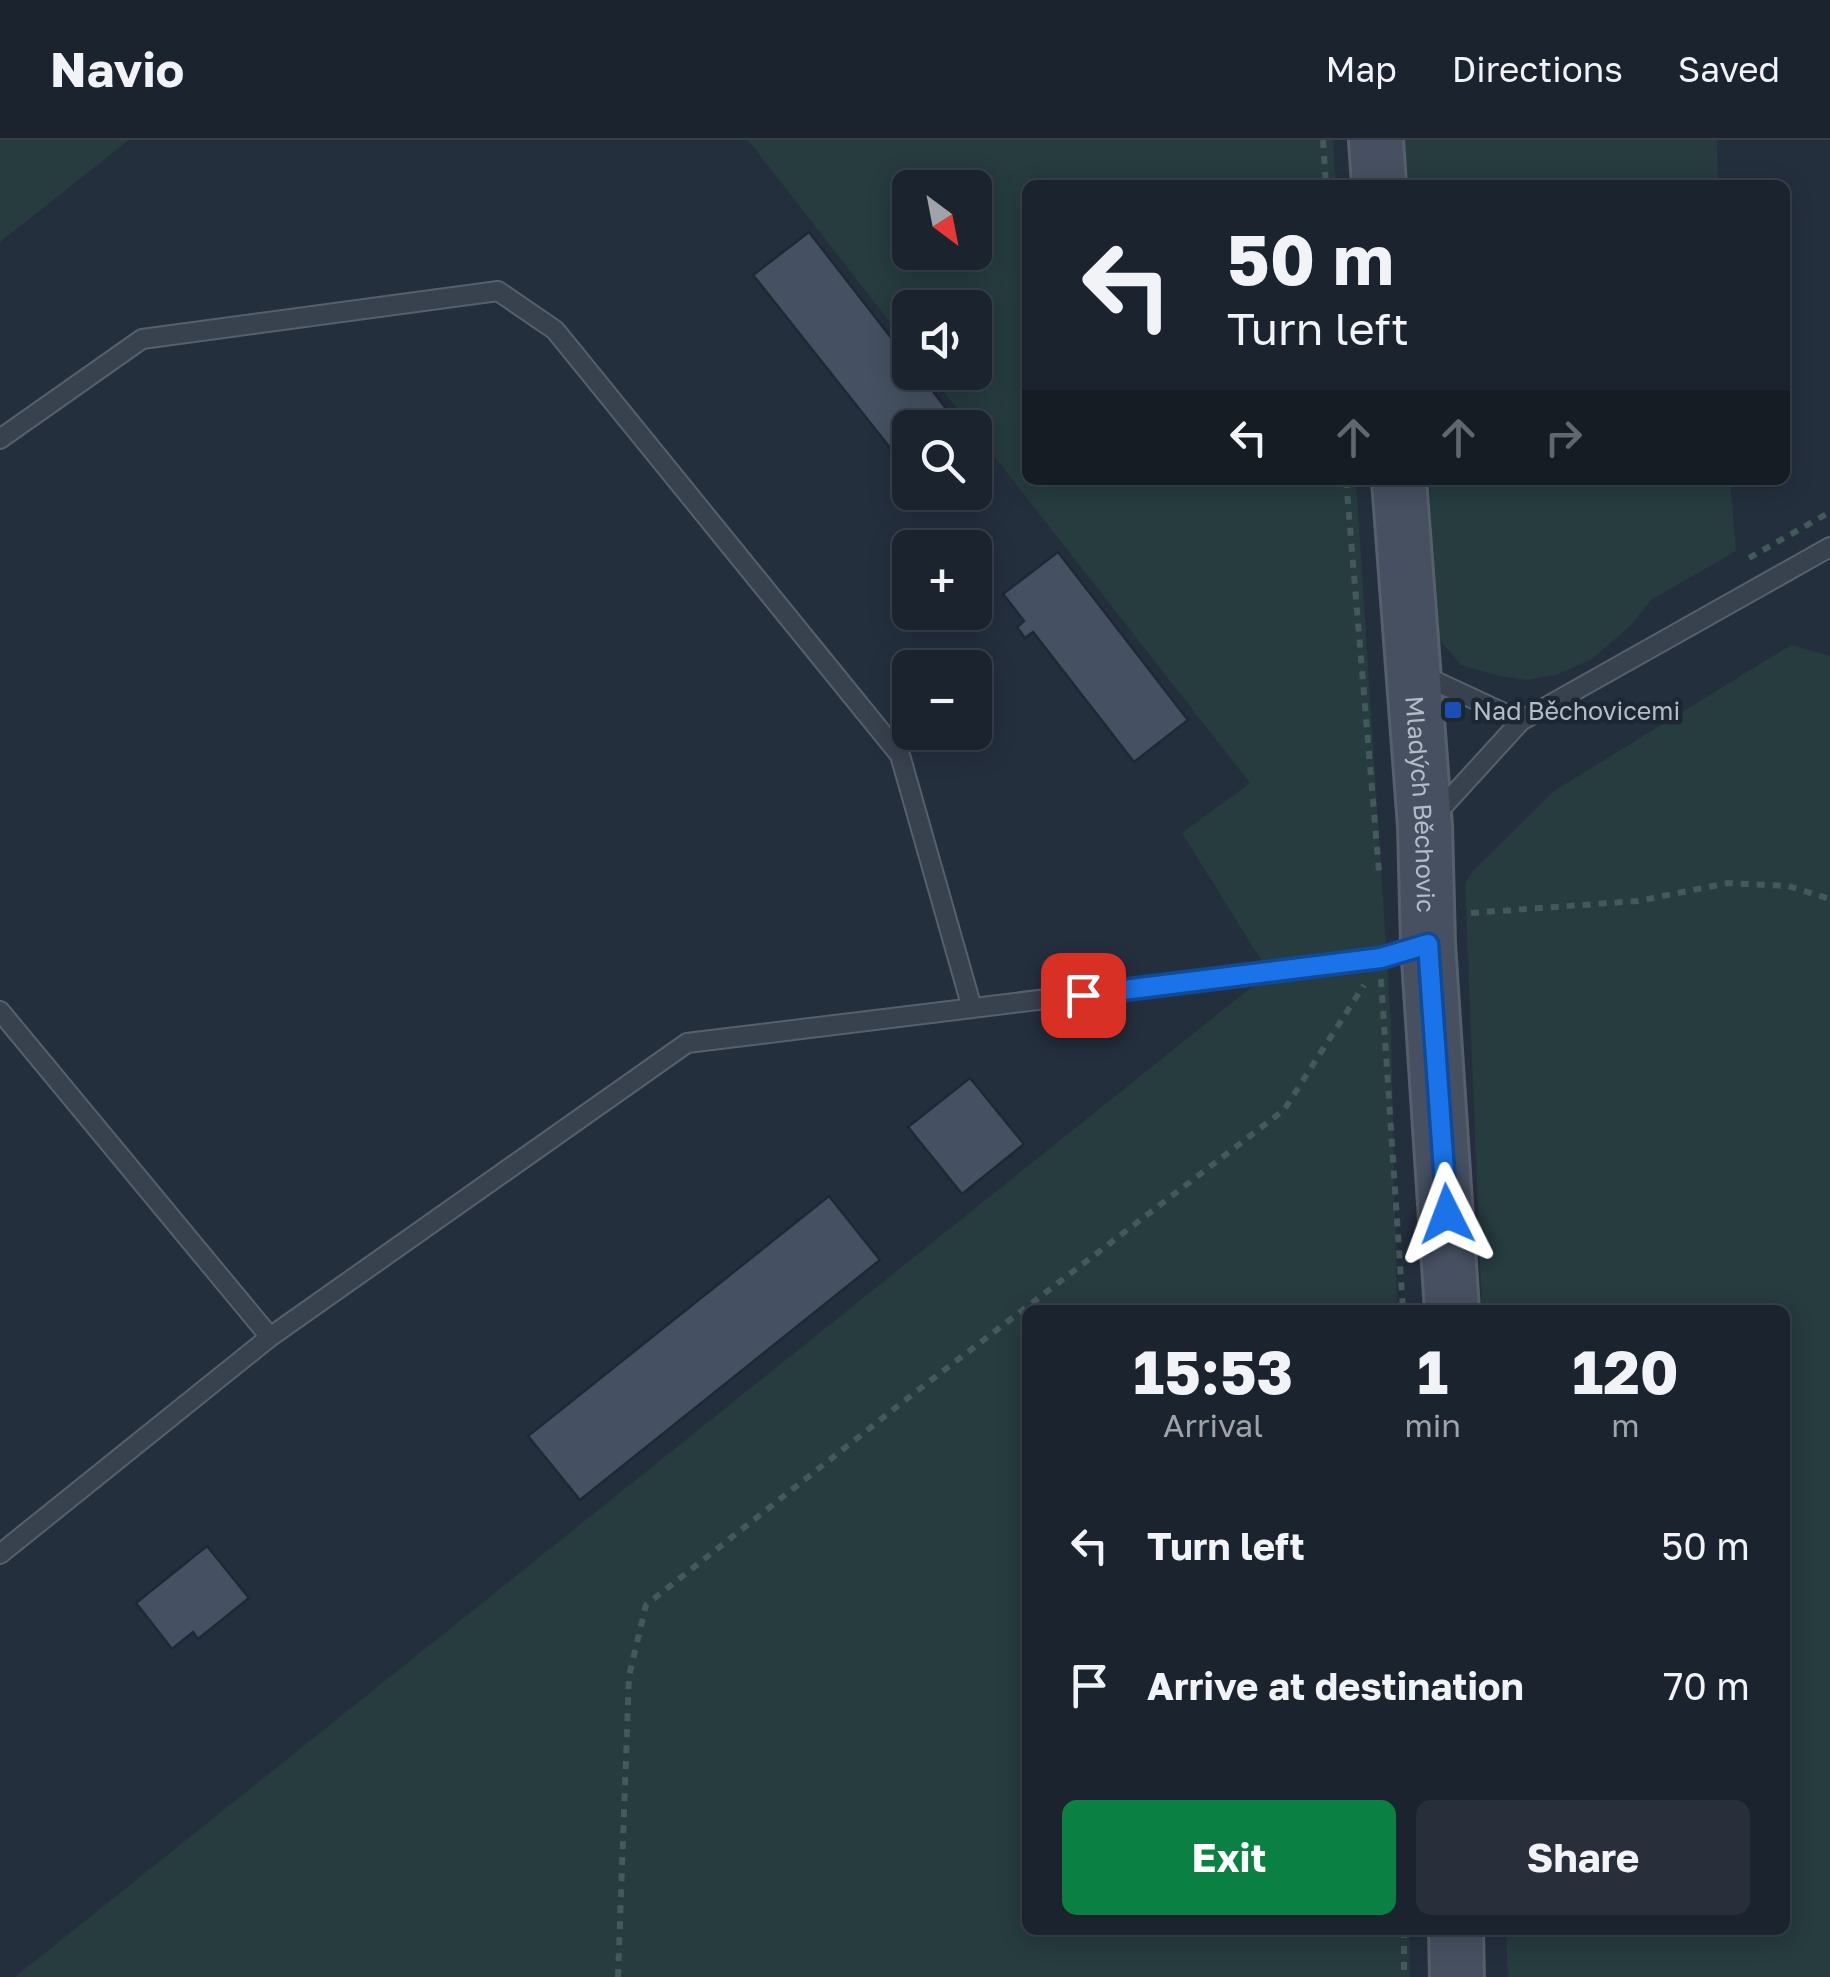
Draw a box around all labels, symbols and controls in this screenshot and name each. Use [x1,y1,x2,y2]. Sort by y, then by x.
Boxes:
text: Navio [50,40,184,98]
text: Map [1325,48,1397,90]
text: Directions [1452,48,1623,90]
text: Saved [1678,48,1780,90]
north arrow [892,170,992,270]
map controls [892,170,992,750]
text: 50 m [1227,216,1394,300]
icon: left [1062,220,1192,350]
button: sound [892,290,992,390]
text: Turn left [1227,301,1409,355]
button: search [892,410,992,510]
icon: left [1221,410,1276,465]
icon: ahead [1326,410,1381,465]
icon: ahead [1431,410,1486,465]
icon: right [1536,410,1591,465]
button: + [892,530,992,630]
button: − [892,650,992,750]
street label: Mladých Běchovic [1400,695,1443,913]
place label: Nad Běchovicemi [1473,695,1680,726]
marker: Nad Běchovicemi [1442,699,1464,721]
pin [1041,953,1126,1038]
icon: arrive [1056,968,1111,1023]
position arrow [1395,1162,1499,1266]
text: 15:53 [1133,1335,1293,1407]
text: 1 [1417,1335,1448,1407]
text: 120 [1572,1335,1679,1407]
text: Arrival [1163,1406,1263,1444]
text: min [1404,1406,1461,1444]
text: m [1611,1406,1640,1444]
icon: left [1062,1518,1117,1573]
text: Turn left [1147,1523,1305,1568]
text: 50 m [1661,1523,1750,1568]
icon: arrive [1062,1658,1117,1713]
text: Arrive at destination [1147,1663,1524,1708]
text: 70 m [1663,1663,1750,1708]
button: Exit [1062,1800,1396,1915]
button: Share [1416,1800,1750,1915]

